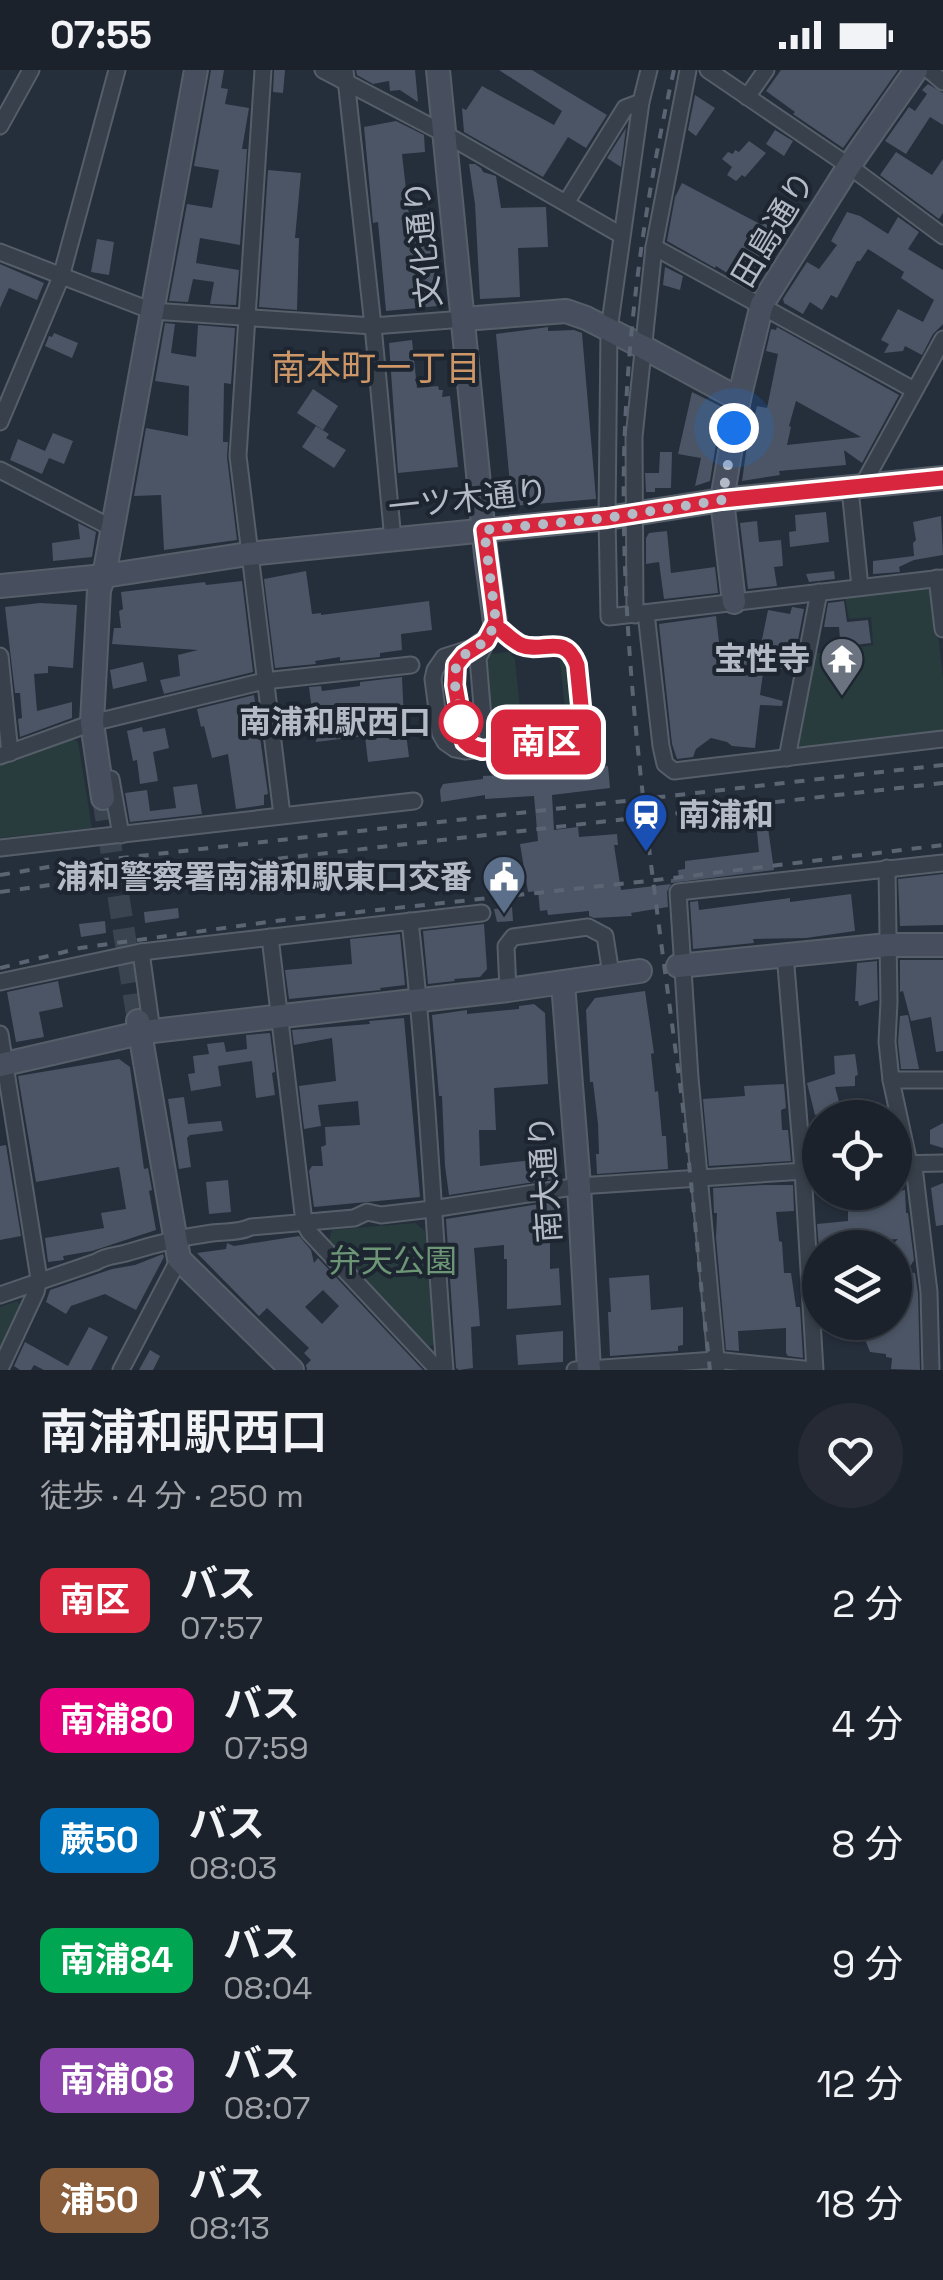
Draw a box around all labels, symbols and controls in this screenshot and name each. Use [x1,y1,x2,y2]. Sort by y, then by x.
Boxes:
text: 07:55 [50,11,152,59]
street label: 田島通り [723,164,823,294]
street label: 文化通り [396,178,450,310]
district label: 南本町一丁目 [271,346,481,390]
your location [709,403,759,453]
street label: 一ツ木通り [386,471,550,527]
temple icon: 宝性寺 [819,636,865,697]
place label: 宝性寺 [714,639,810,679]
marker: 南浦和駅西口 [440,701,482,743]
place label: 南浦和駅西口 [239,702,431,742]
line badge: 南区 [501,710,591,774]
text: 南区 [511,720,581,764]
station icon: 南浦和 [623,792,669,853]
place label: 南浦和 [678,795,774,835]
public building icon: 浦和警察署南浦和駅東口交番 [481,854,527,915]
place label: 浦和警察署南浦和駅東口交番 [56,857,472,897]
map controls [802,1100,912,1340]
button: locate [802,1100,912,1210]
street label: 南大通り [521,1114,569,1244]
button: layers [802,1230,912,1340]
park label: 弁天公園 [329,1241,457,1281]
text: 南浦和駅西口 [40,1402,328,1463]
button: heart [798,1403,903,1508]
text: 徒歩 · 4 分 · 250 m [40,1476,304,1516]
text: バス [180,1560,256,1608]
text: 南区 [60,1578,130,1622]
text: 2 分 [832,1580,903,1628]
text: 07:57 [180,1608,263,1648]
text: バス [224,1680,300,1728]
text: 南浦80 [60,1698,174,1742]
text: 4 分 [831,1700,903,1748]
text: 07:59 [224,1728,309,1768]
text: バス [189,1800,265,1848]
text: 蕨50 [60,1818,139,1862]
text: 8 分 [832,1820,903,1868]
text: 08:03 [189,1848,277,1888]
text: バス [223,1920,299,1968]
text: 南浦84 [60,1938,173,1982]
text: 9 分 [832,1940,903,1988]
text: 08:04 [223,1968,312,2008]
text: バス [224,2040,300,2088]
text: 南浦08 [60,2058,174,2102]
text: 12 分 [816,2060,903,2108]
text: 08:07 [224,2088,310,2128]
text: バス [189,2160,265,2208]
text: 浦50 [60,2178,139,2222]
text: 18 分 [816,2180,903,2228]
text: 08:13 [189,2208,270,2248]

